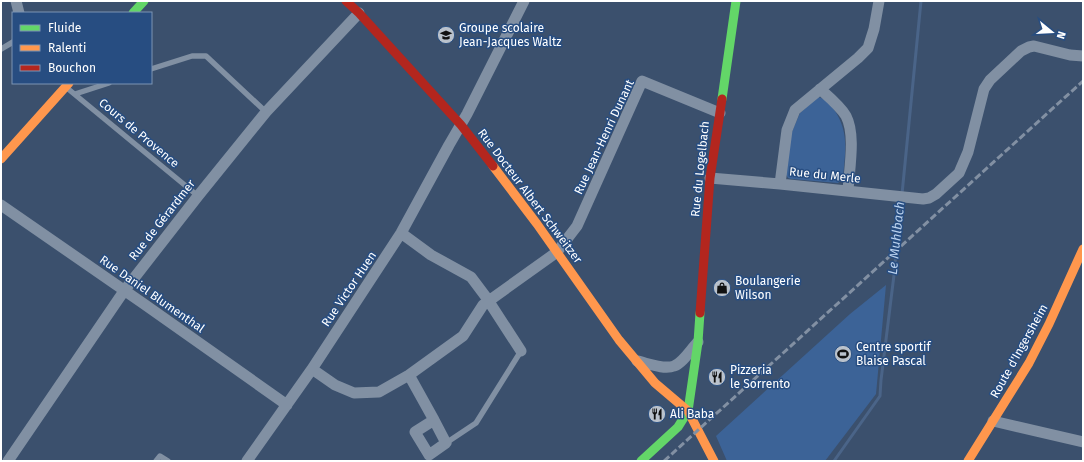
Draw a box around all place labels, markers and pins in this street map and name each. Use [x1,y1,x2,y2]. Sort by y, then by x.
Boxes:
place label: Groupe scolaire Jean-Jacques Waltz [459,21,562,49]
school or university icon: Groupe scolaire Jean-Jacques Waltz [436,25,456,45]
place label: Boulangerie Wilson [735,274,800,302]
shop icon: Boulangerie Wilson [712,278,732,298]
place label: Centre sportif Blaise Pascal [856,340,931,368]
sports icon: Centre sportif Blaise Pascal [833,344,853,364]
place label: Pizzeria le Sorrento [730,363,790,391]
restaurant icon: Pizzeria le Sorrento [707,367,727,387]
restaurant icon: Ali Baba [647,404,667,424]
place label: Ali Baba [670,407,714,421]

